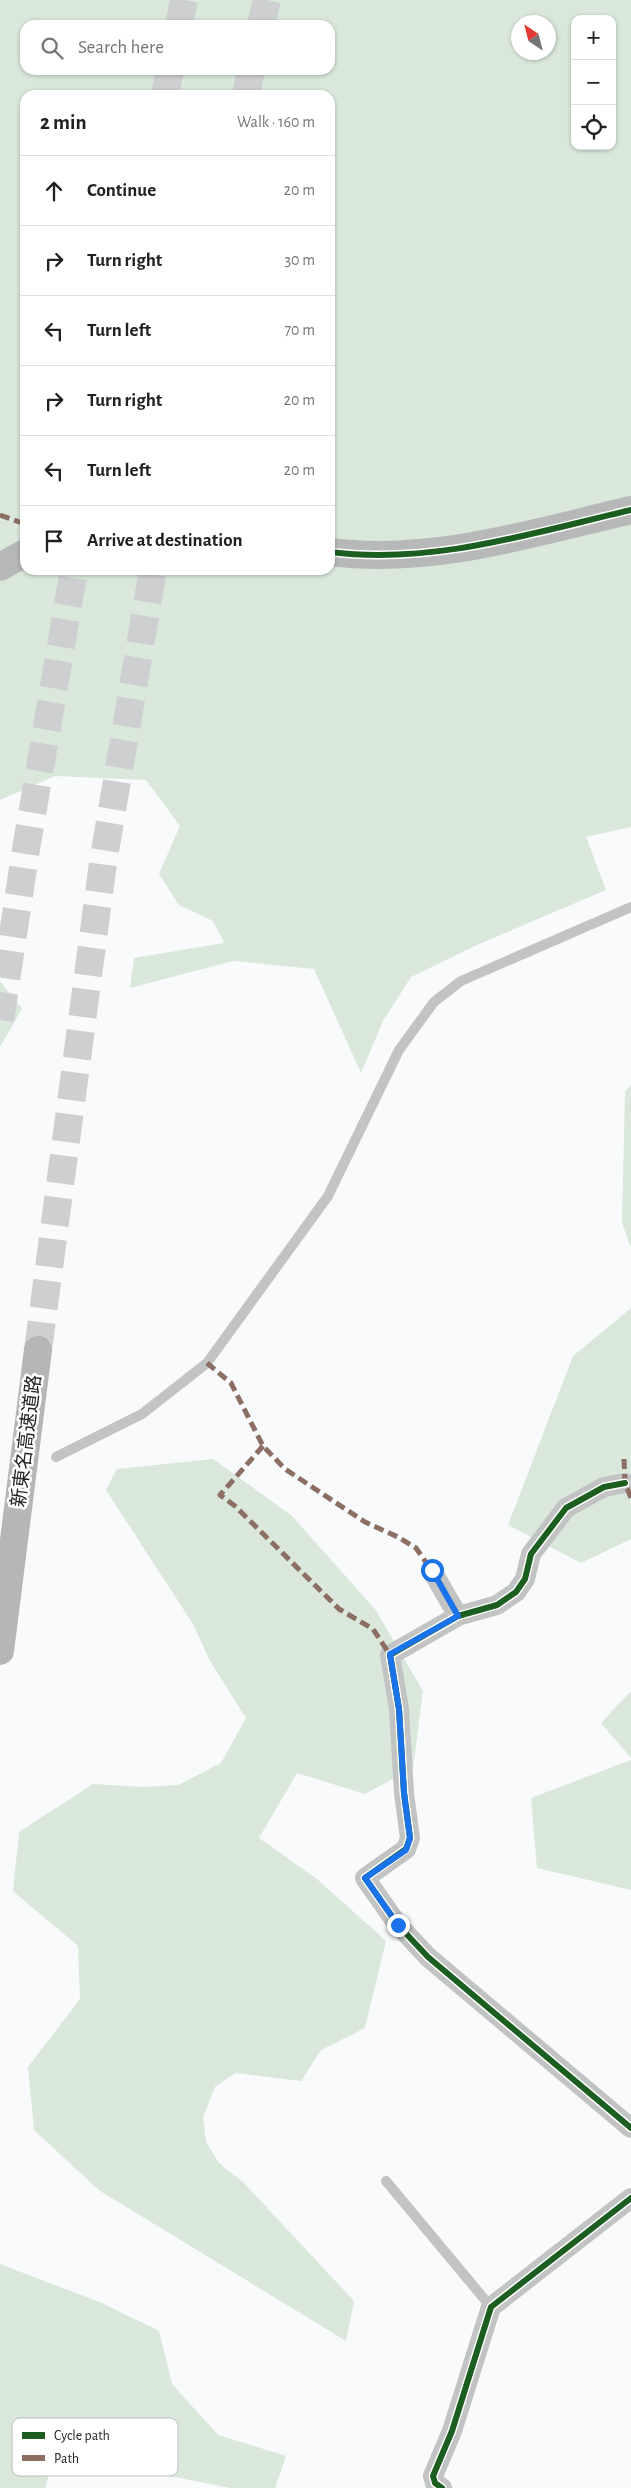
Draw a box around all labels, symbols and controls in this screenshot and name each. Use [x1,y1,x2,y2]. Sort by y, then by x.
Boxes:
north arrow [511,15,556,60]
map controls [571,15,616,150]
button: + [571,15,616,60]
search box [20,20,335,75]
icon: search [38,34,66,62]
text: Search here [78,38,164,57]
button: − [571,60,616,105]
button: locate [571,105,616,150]
text: 2 min [40,112,87,133]
text: Walk · 160 m [237,114,315,130]
icon: ahead [40,177,68,205]
text: Continue [87,181,156,200]
text: 20 m [284,182,315,198]
icon: right [40,247,68,275]
text: Turn right [87,251,162,270]
text: 30 m [285,252,315,268]
icon: left [40,317,68,345]
text: Turn left [87,321,151,340]
text: 70 m [284,322,315,338]
icon: right [40,387,68,415]
text: Turn right [87,391,162,410]
text: 20 m [284,392,315,408]
icon: left [40,457,68,485]
text: Turn left [87,461,151,480]
text: 20 m [284,462,315,478]
icon: arrive [40,527,68,555]
text: Arrive at destination [87,531,243,550]
street label: 新東名高速道路 [7,1374,45,1508]
route start [421,1559,444,1582]
route end [387,1914,410,1937]
legend [12,2418,178,2476]
text: Cycle path [54,2429,110,2443]
text: Path [54,2452,79,2466]

